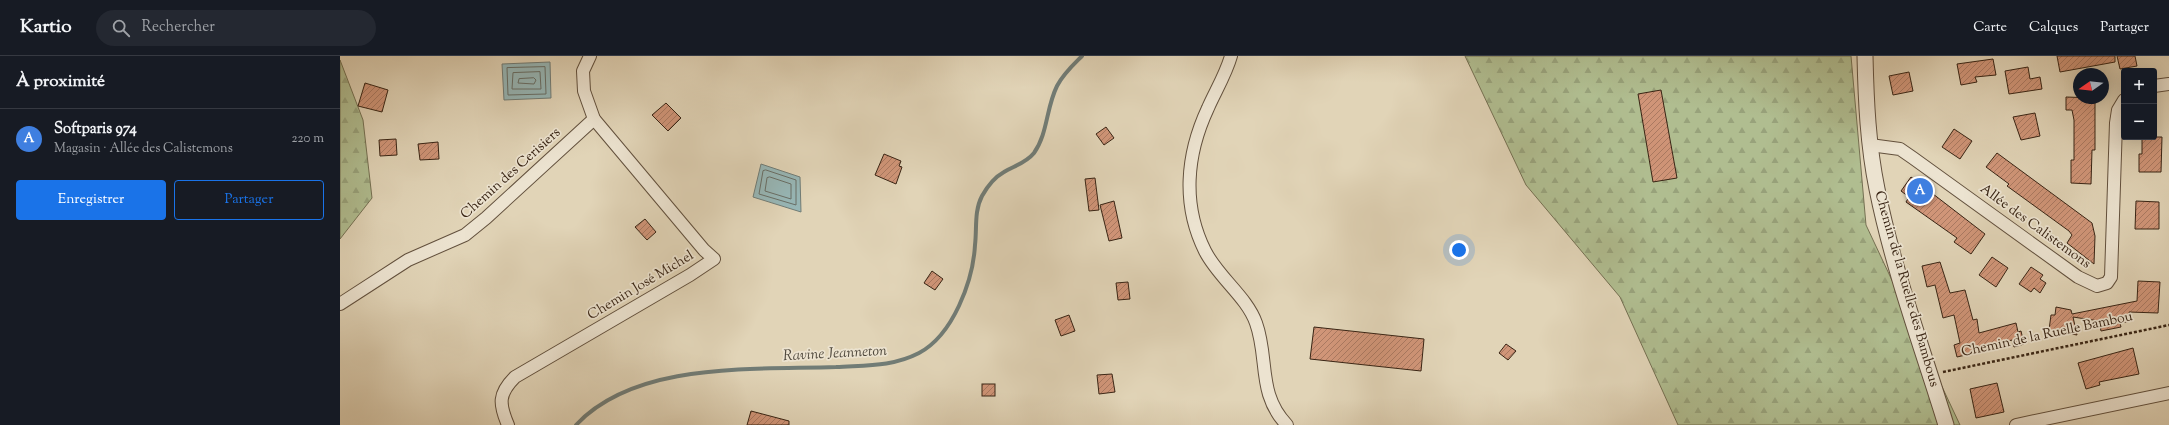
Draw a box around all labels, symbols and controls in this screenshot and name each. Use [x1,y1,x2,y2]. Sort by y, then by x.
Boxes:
search box [96,10,376,46]
text: Kartio [20,14,72,41]
icon: search [110,17,132,39]
text: Rechercher [142,17,215,38]
text: Carte [1973,18,2007,38]
text: Calques [2029,18,2078,38]
text: Partager [2100,18,2149,38]
north arrow [2073,68,2109,104]
map controls [2121,68,2157,140]
button: + [2121,68,2157,104]
text: À proximité [16,70,105,94]
button: − [2121,104,2157,140]
text: Softparis 974 [54,119,137,140]
street label: Chemin des Cerisiers [456,123,566,225]
text: A [24,130,34,148]
text: 220 m [291,130,324,148]
text: Magasin · Allée des Calistemons [54,140,233,158]
pin: A [1907,176,1933,206]
button: Enregistrer [16,180,166,220]
button: Partager [174,180,324,220]
street label: Allée des Calistemons [1975,180,2095,274]
street label: Chemin de la Ruelle des Bambous [1868,189,1944,389]
your location [1449,240,1469,260]
street label: Chemin José Michel [584,246,698,326]
street label: Chemin de la Ruelle Bambou [1959,307,2135,363]
water label: Ravine Jeanneton [783,341,888,367]

